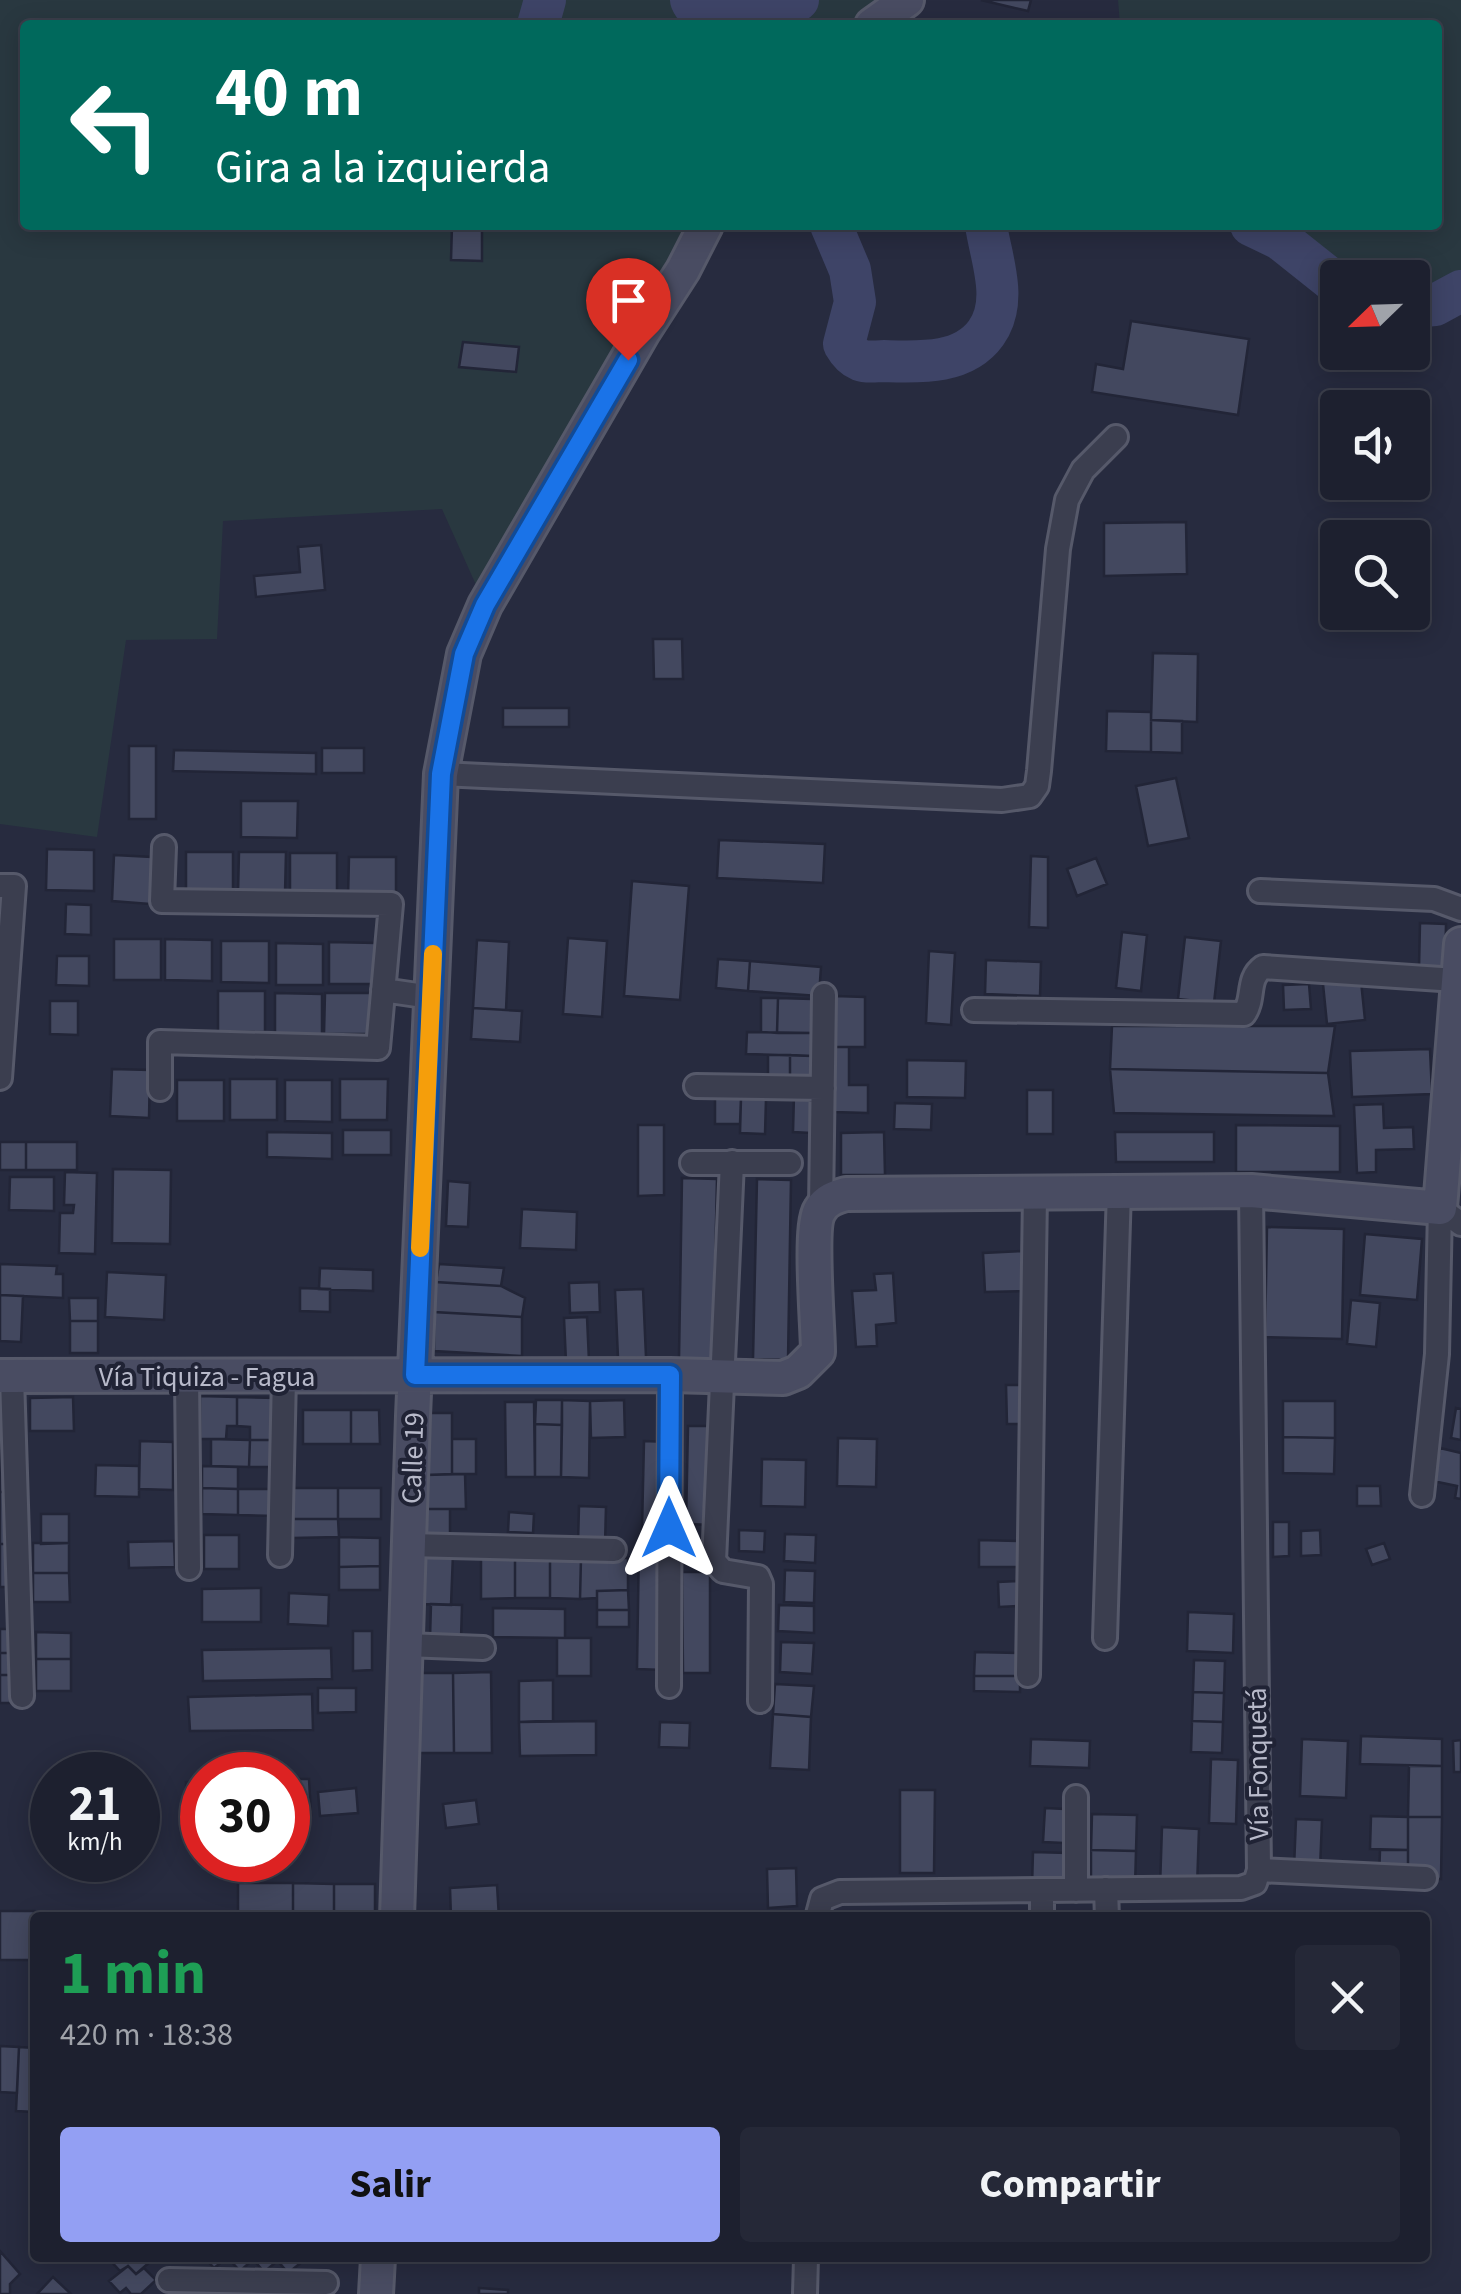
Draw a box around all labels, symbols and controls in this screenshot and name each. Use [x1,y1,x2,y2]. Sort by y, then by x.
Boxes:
text: 40 m [215,43,363,143]
icon: left [50,60,180,190]
text: Gira a la izquierda [215,136,550,200]
pin [586,258,671,361]
north arrow [1320,260,1430,370]
map controls [1320,260,1430,630]
icon: arrive [601,273,656,328]
button: sound [1320,390,1430,500]
button: search [1320,520,1430,630]
street label: Vía Tiquiza - Fagua [99,1357,315,1397]
street label: Calle 19 [391,1412,435,1505]
position arrow [617,1476,721,1580]
street label: Vía Fonquetá [1237,1687,1279,1841]
speed limit sign: 30 [180,1752,310,1882]
text: 21 [69,1769,121,1840]
text: km/h [67,1824,123,1860]
text: 1 min [60,1932,206,2017]
button: close [1295,1945,1400,2050]
text: 420 m · 18:38 [60,2012,233,2058]
button: Salir [60,2127,720,2242]
button: Compartir [740,2127,1400,2242]

